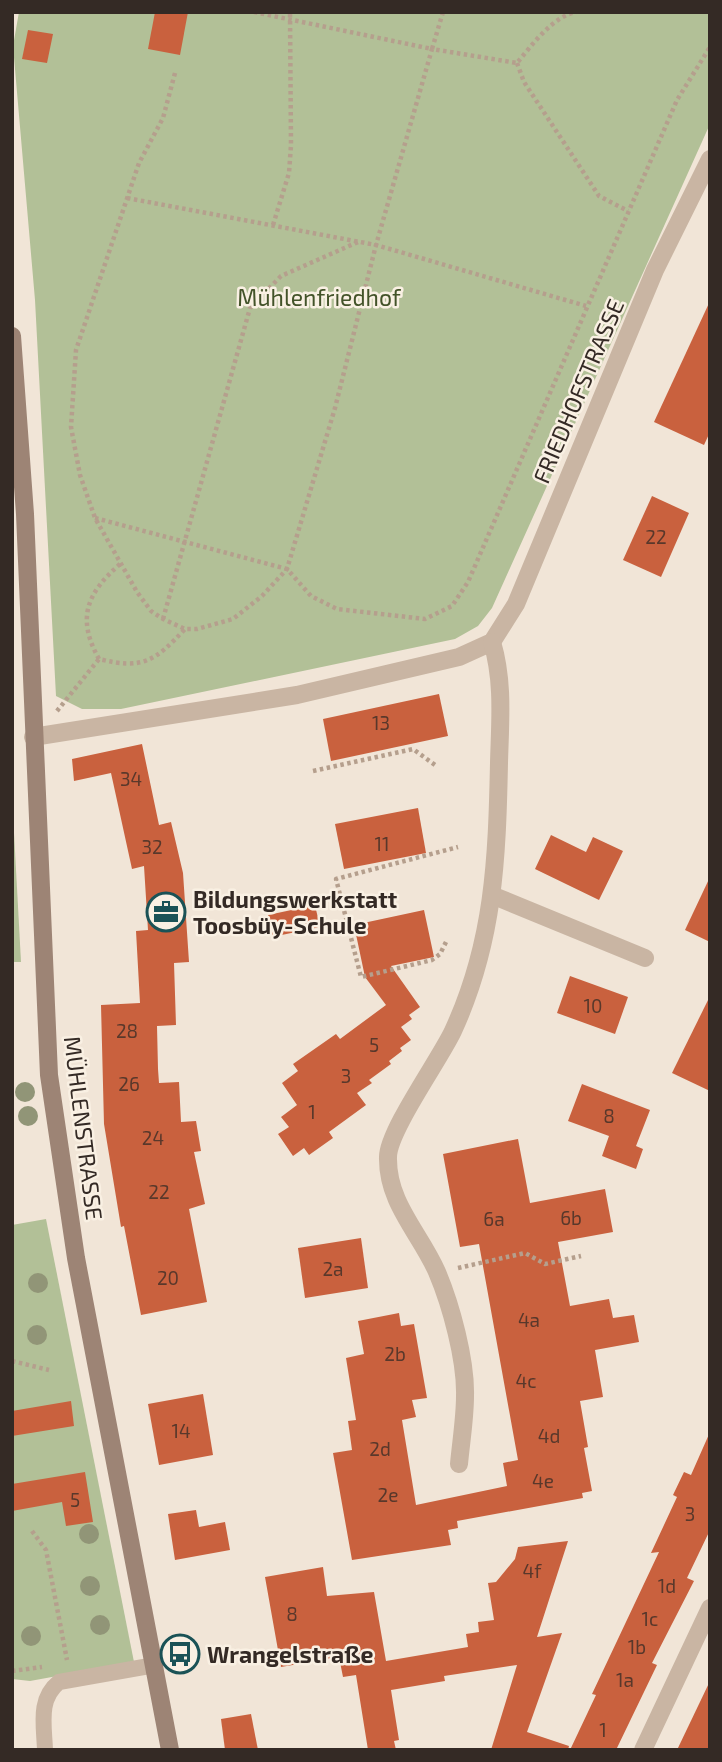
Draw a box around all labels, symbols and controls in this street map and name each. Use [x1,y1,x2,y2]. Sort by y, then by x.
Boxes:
park label: Mühlenfriedhof [237,283,402,311]
street label: FRIEDHOFSTRASSE [527,295,629,487]
house number: 22 [645,525,667,548]
house number: 13 [372,711,390,734]
house number: 34 [120,767,142,790]
house number: 11 [374,832,390,855]
house number: 32 [141,835,163,858]
place label: Bildungswerkstatt Toosbüy-Schule [193,885,397,939]
office icon: Bildungswerkstatt Toosbüy-Schule [145,891,187,933]
house number: 10 [583,994,603,1017]
house number: 28 [116,1019,138,1042]
house number: 5 [369,1033,379,1056]
street label: MÜHLENSTRASSE [59,1034,109,1222]
house number: 3 [341,1064,351,1087]
house number: 26 [118,1072,140,1095]
house number: 1 [308,1100,316,1123]
house number: 8 [603,1104,615,1127]
house number: 24 [142,1126,164,1149]
house number: 22 [148,1180,170,1203]
house number: 6b [560,1206,582,1229]
house number: 6a [483,1207,505,1230]
house number: 2a [322,1257,344,1280]
house number: 20 [157,1266,179,1289]
house number: 4a [518,1308,540,1331]
house number: 2b [384,1342,406,1365]
house number: 4c [516,1369,536,1392]
house number: 14 [171,1419,191,1442]
house number: 4d [538,1424,560,1447]
house number: 2d [369,1437,391,1460]
house number: 4e [532,1469,554,1492]
house number: 2e [378,1483,398,1506]
house number: 5 [70,1488,80,1511]
house number: 3 [685,1502,695,1525]
house number: 4f [523,1559,542,1582]
house number: 1d [658,1574,676,1597]
house number: 8 [286,1602,298,1625]
house number: 1c [642,1607,658,1630]
bus stop icon: Wrangelstraße [159,1633,201,1675]
house number: 1b [628,1635,646,1658]
place label: Wrangelstraße [207,1640,373,1668]
house number: 1a [616,1668,634,1691]
house number: 1 [599,1718,607,1741]

